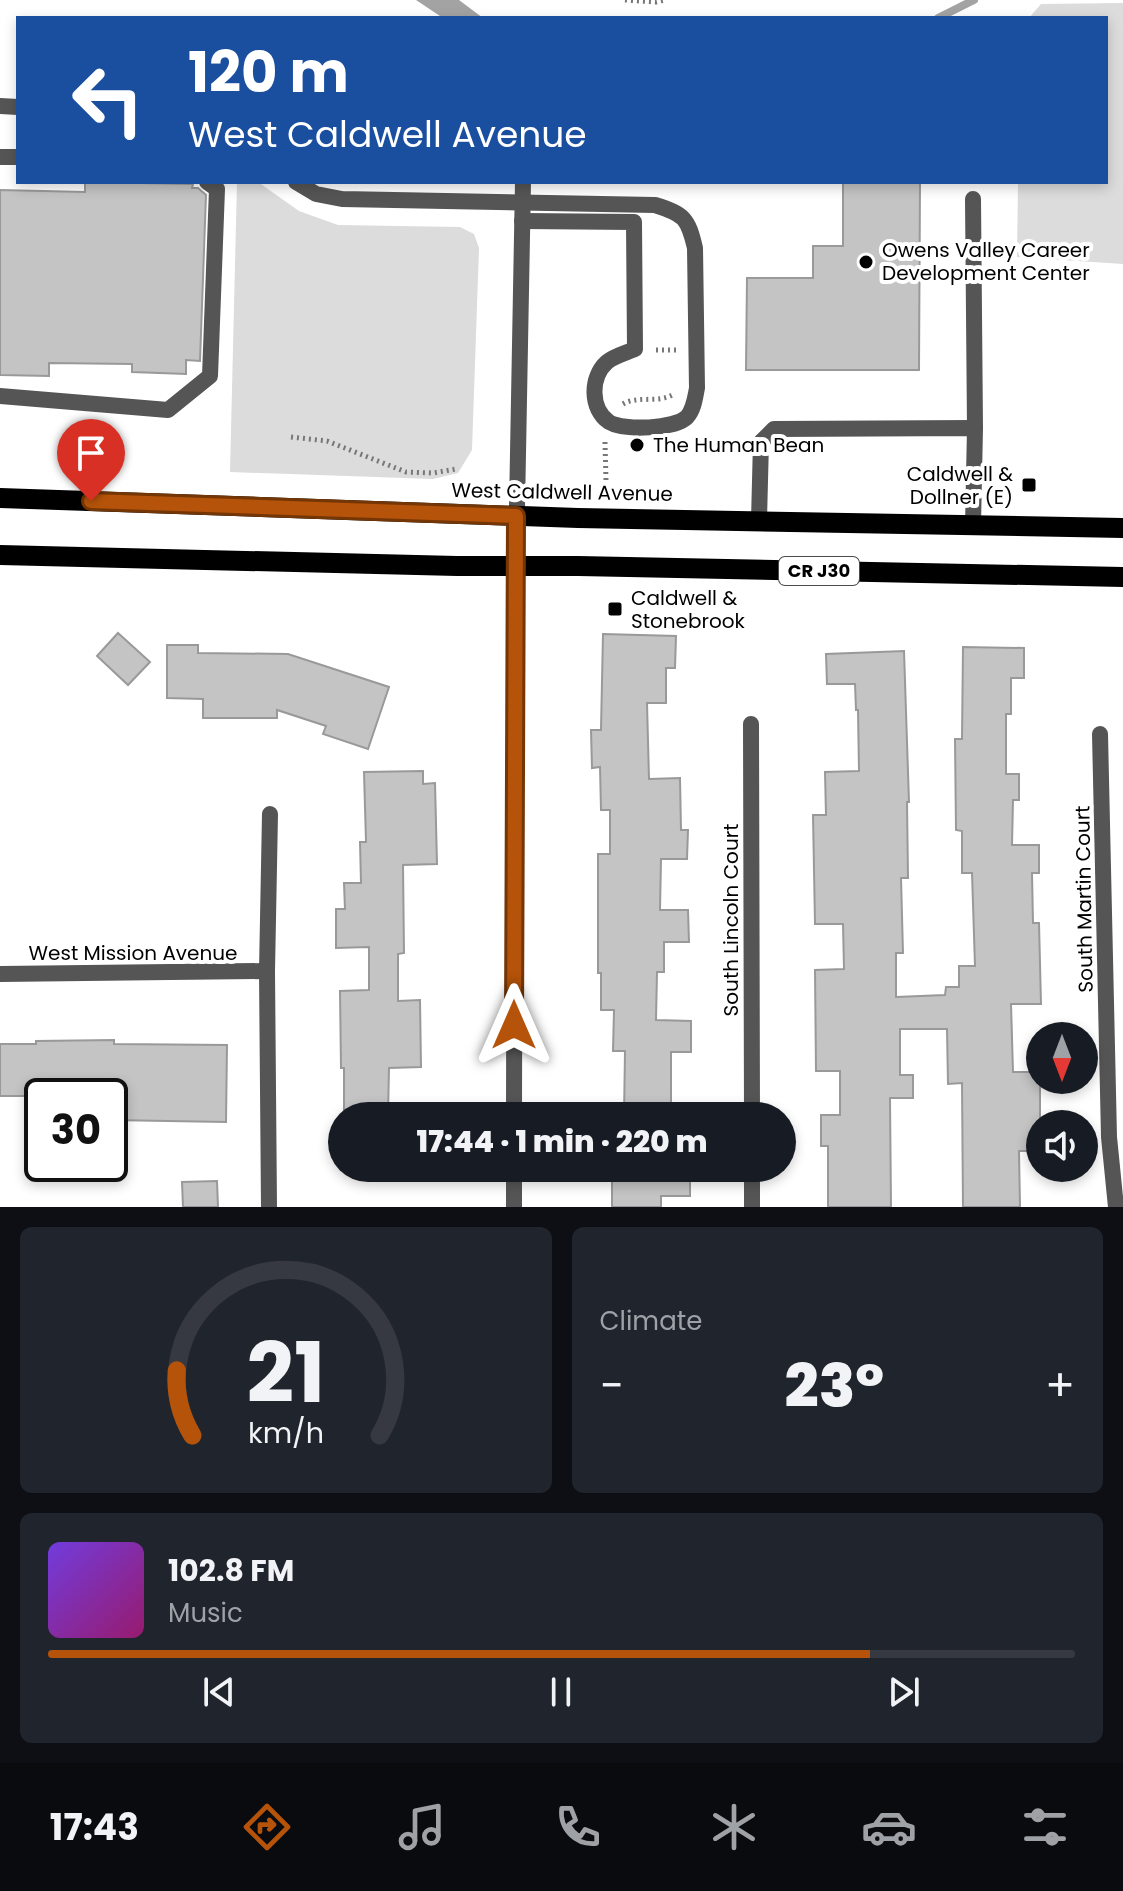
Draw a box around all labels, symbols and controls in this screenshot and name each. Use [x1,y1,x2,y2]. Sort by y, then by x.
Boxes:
text: 120 m [188,33,349,112]
icon: left [56,48,160,152]
text: West Caldwell Avenue [188,109,587,160]
place label: Owens Valley Career Development Center [882,236,1090,287]
marker: Owens Valley Career Development Center [857,253,875,271]
pin [57,419,125,501]
icon: arrive [69,431,113,475]
place label: The Human Bean [653,431,824,459]
marker: The Human Bean [628,436,646,454]
place label: Caldwell & Dollner (E) [907,460,1013,511]
street label: West Caldwell Avenue [451,476,673,508]
marker: Caldwell & Dollner (E) [1020,476,1038,494]
road number: CR J30 [779,557,859,585]
place label: Caldwell & Stonebrook [631,584,746,635]
marker: Caldwell & Stonebrook [606,600,624,618]
street label: South Martin Court [1068,805,1100,993]
street label: South Lincoln Court [717,824,745,1016]
street label: West Mission Avenue [29,939,237,967]
position arrow [472,983,556,1067]
north arrow [1026,1022,1098,1094]
map controls [1026,1022,1098,1182]
speed limit sign: 30 [24,1078,128,1182]
button: sound [1026,1110,1098,1182]
text: 17:44 · 1 min · 220 m [417,1120,707,1163]
text: Climate [600,1303,702,1339]
text: 21 [246,1315,325,1431]
text: 23° [785,1344,884,1428]
text: − [600,1355,624,1416]
text: + [1045,1355,1075,1416]
text: km/h [248,1413,324,1453]
text: 102.8 FM [168,1549,294,1592]
text: Music [168,1595,243,1631]
icon: previous [197,1670,241,1714]
icon: pause [539,1670,583,1714]
icon: next [882,1670,926,1714]
icon: directions [239,1799,295,1855]
icon: music [394,1799,450,1855]
icon: phone [550,1799,606,1855]
icon: climate [706,1799,762,1855]
icon: car [861,1799,917,1855]
icon: filters [1017,1799,1073,1855]
text: 17:43 [50,1802,139,1853]

